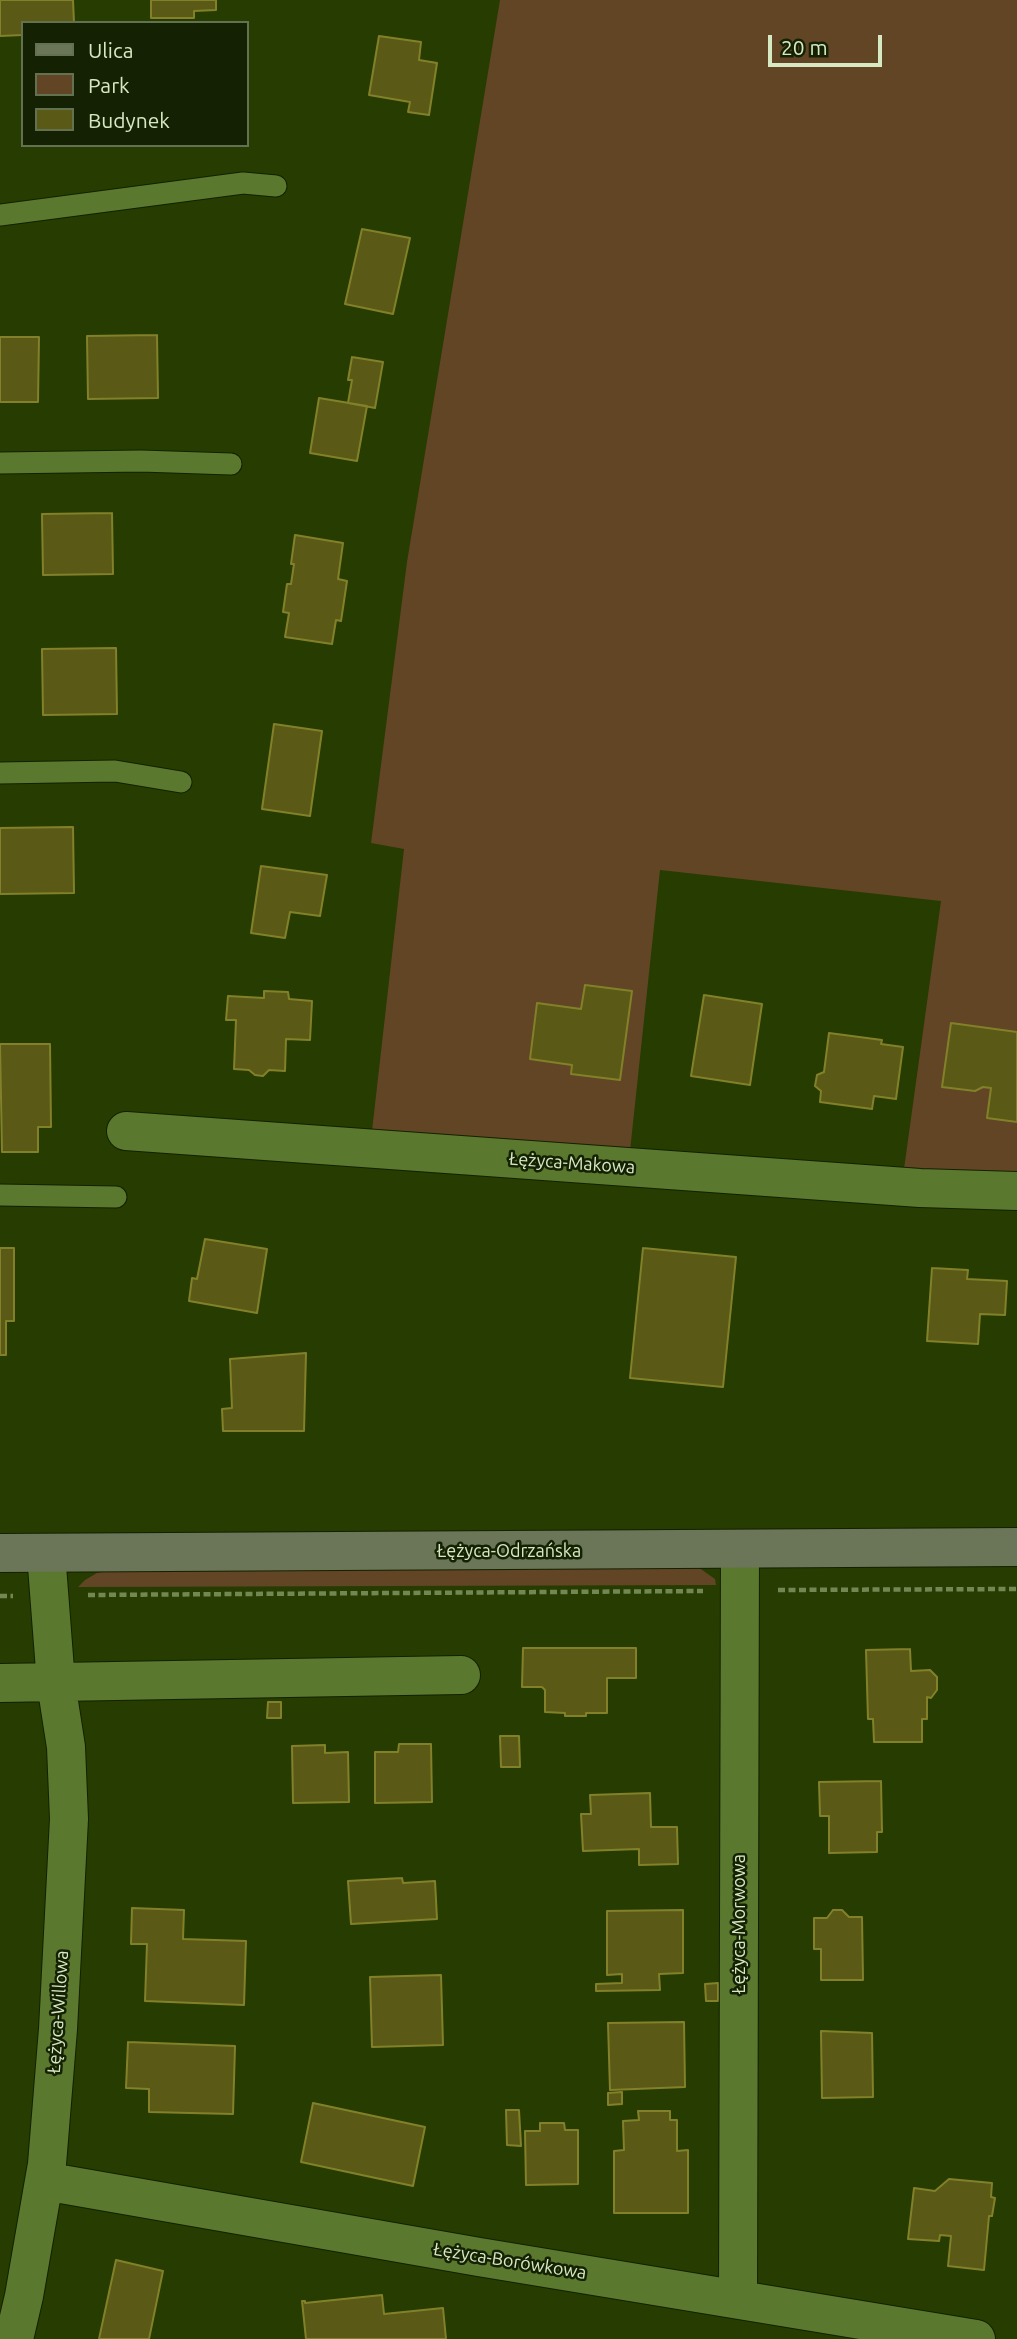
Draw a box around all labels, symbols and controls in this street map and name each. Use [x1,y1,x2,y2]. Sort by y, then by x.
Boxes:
legend [21,21,248,147]
scale bar [772,21,886,65]
text: 20 m [781,35,828,59]
text: Ulica [88,38,133,62]
text: Park [88,73,130,97]
text: Budynek [88,108,170,132]
street label: Łężyca-Makowa [508,1148,636,1178]
street label: Łężyca-Odrzańska [437,1540,581,1562]
street label: Łężyca-Morwowa [728,1854,750,1994]
street label: Łężyca-Willowa [43,1950,73,2074]
street label: Łężyca-Borówkowa [432,2238,588,2284]

